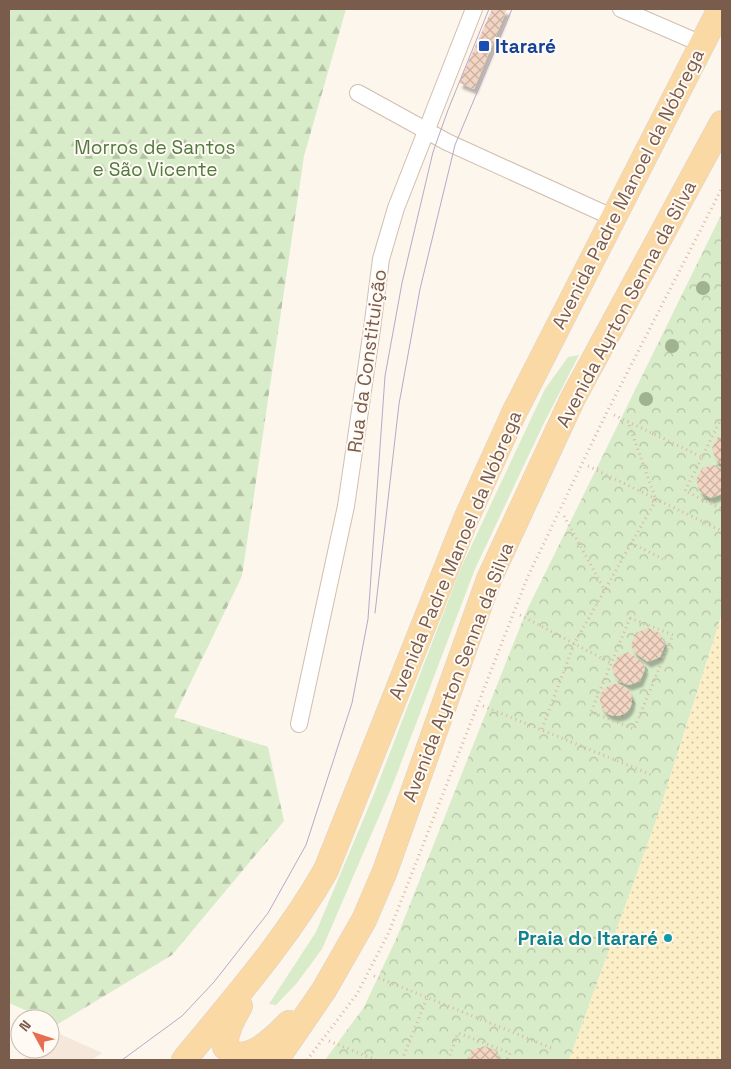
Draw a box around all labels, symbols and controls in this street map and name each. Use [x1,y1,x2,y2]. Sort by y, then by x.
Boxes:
place label: Itararé [495,34,556,59]
marker: Itararé [477,39,491,53]
street label: Avenida Padre Manoel da Nóbrega [546,44,710,333]
park label: Morros de Santos e São Vicente [74,135,236,182]
street label: Avenida Ayrton Senna da Silva [550,176,702,432]
street label: Rua da Constituição [342,268,392,454]
street label: Avenida Padre Manoel da Nóbrega [383,407,527,703]
street label: Avenida Ayrton Senna da Silva [397,539,519,805]
place label: Praia do Itararé [518,926,658,951]
marker: Praia do Itararé [662,932,674,944]
north arrow [10,1009,60,1059]
text: N [15,1016,35,1035]

